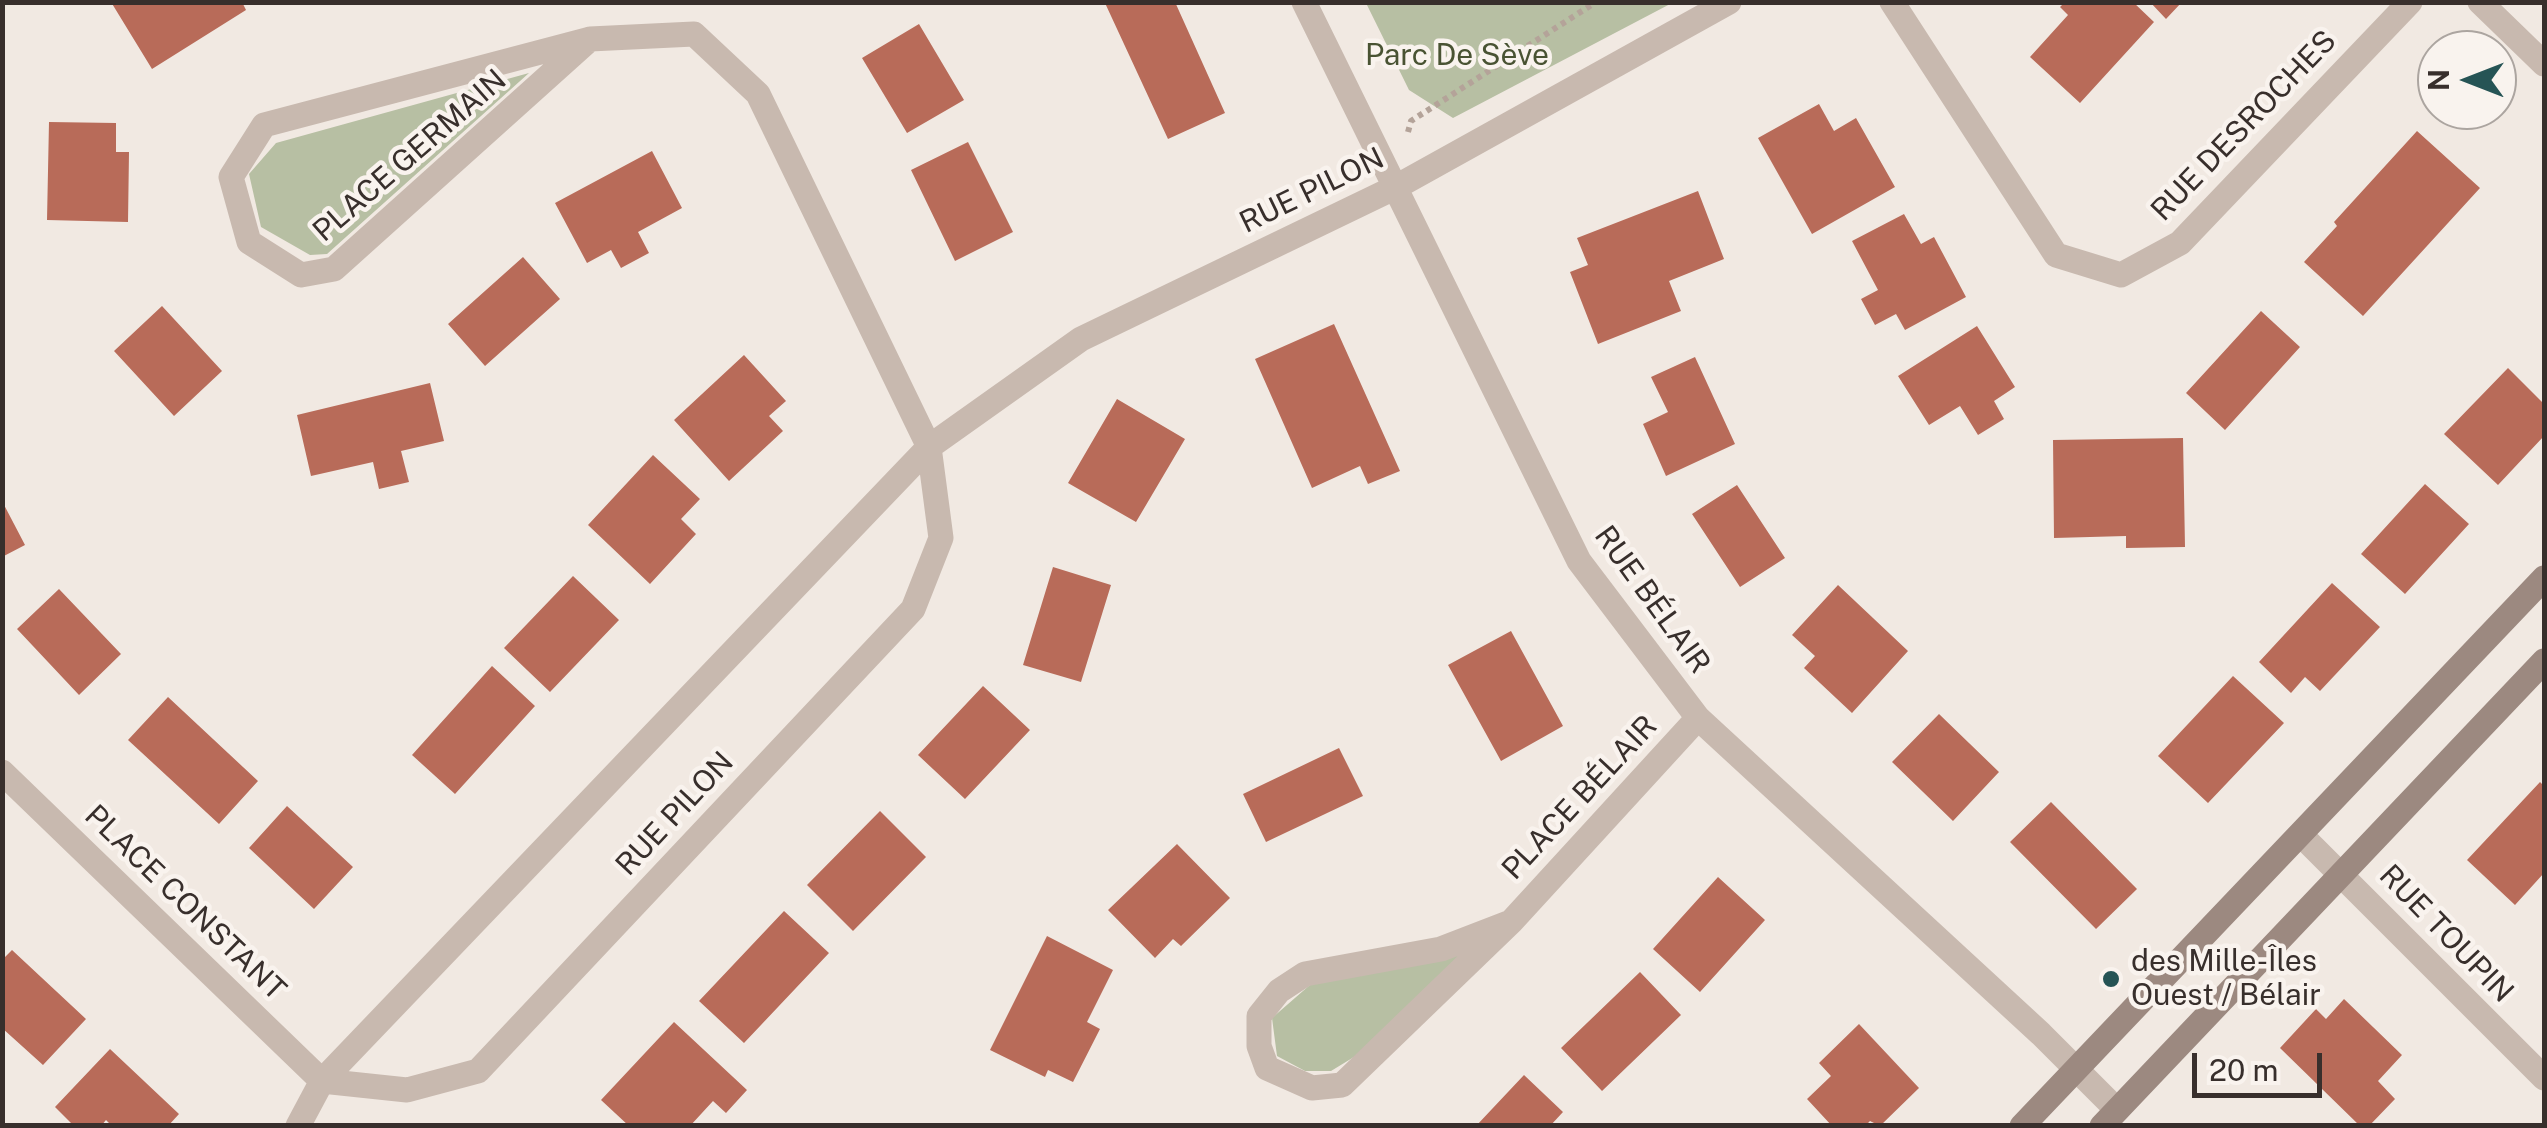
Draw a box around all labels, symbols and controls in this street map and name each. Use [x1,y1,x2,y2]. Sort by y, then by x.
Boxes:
street label: RUE DESROCHES [2144,23,2344,229]
north arrow [2417,30,2517,130]
park label: Parc De Sève [1365,38,1549,74]
street label: PLACE GERMAIN [306,62,514,250]
text: N [2422,69,2455,91]
street label: RUE PILON [1234,141,1390,241]
street label: RUE BÉLAIR [1586,519,1718,681]
street label: PLACE BÉLAIR [1495,709,1665,887]
street label: RUE PILON [609,745,741,883]
street label: PLACE CONSTANT [77,798,293,1008]
street label: RUE TOUPIN [2372,858,2520,1010]
place label: des Mille-Îles Ouest / Bélair [2131,944,2321,1014]
marker: des Mille-Îles Ouest / Bélair [2100,968,2122,990]
scale bar [2197,1033,2327,1095]
text: 20 m [2209,1052,2278,1088]

